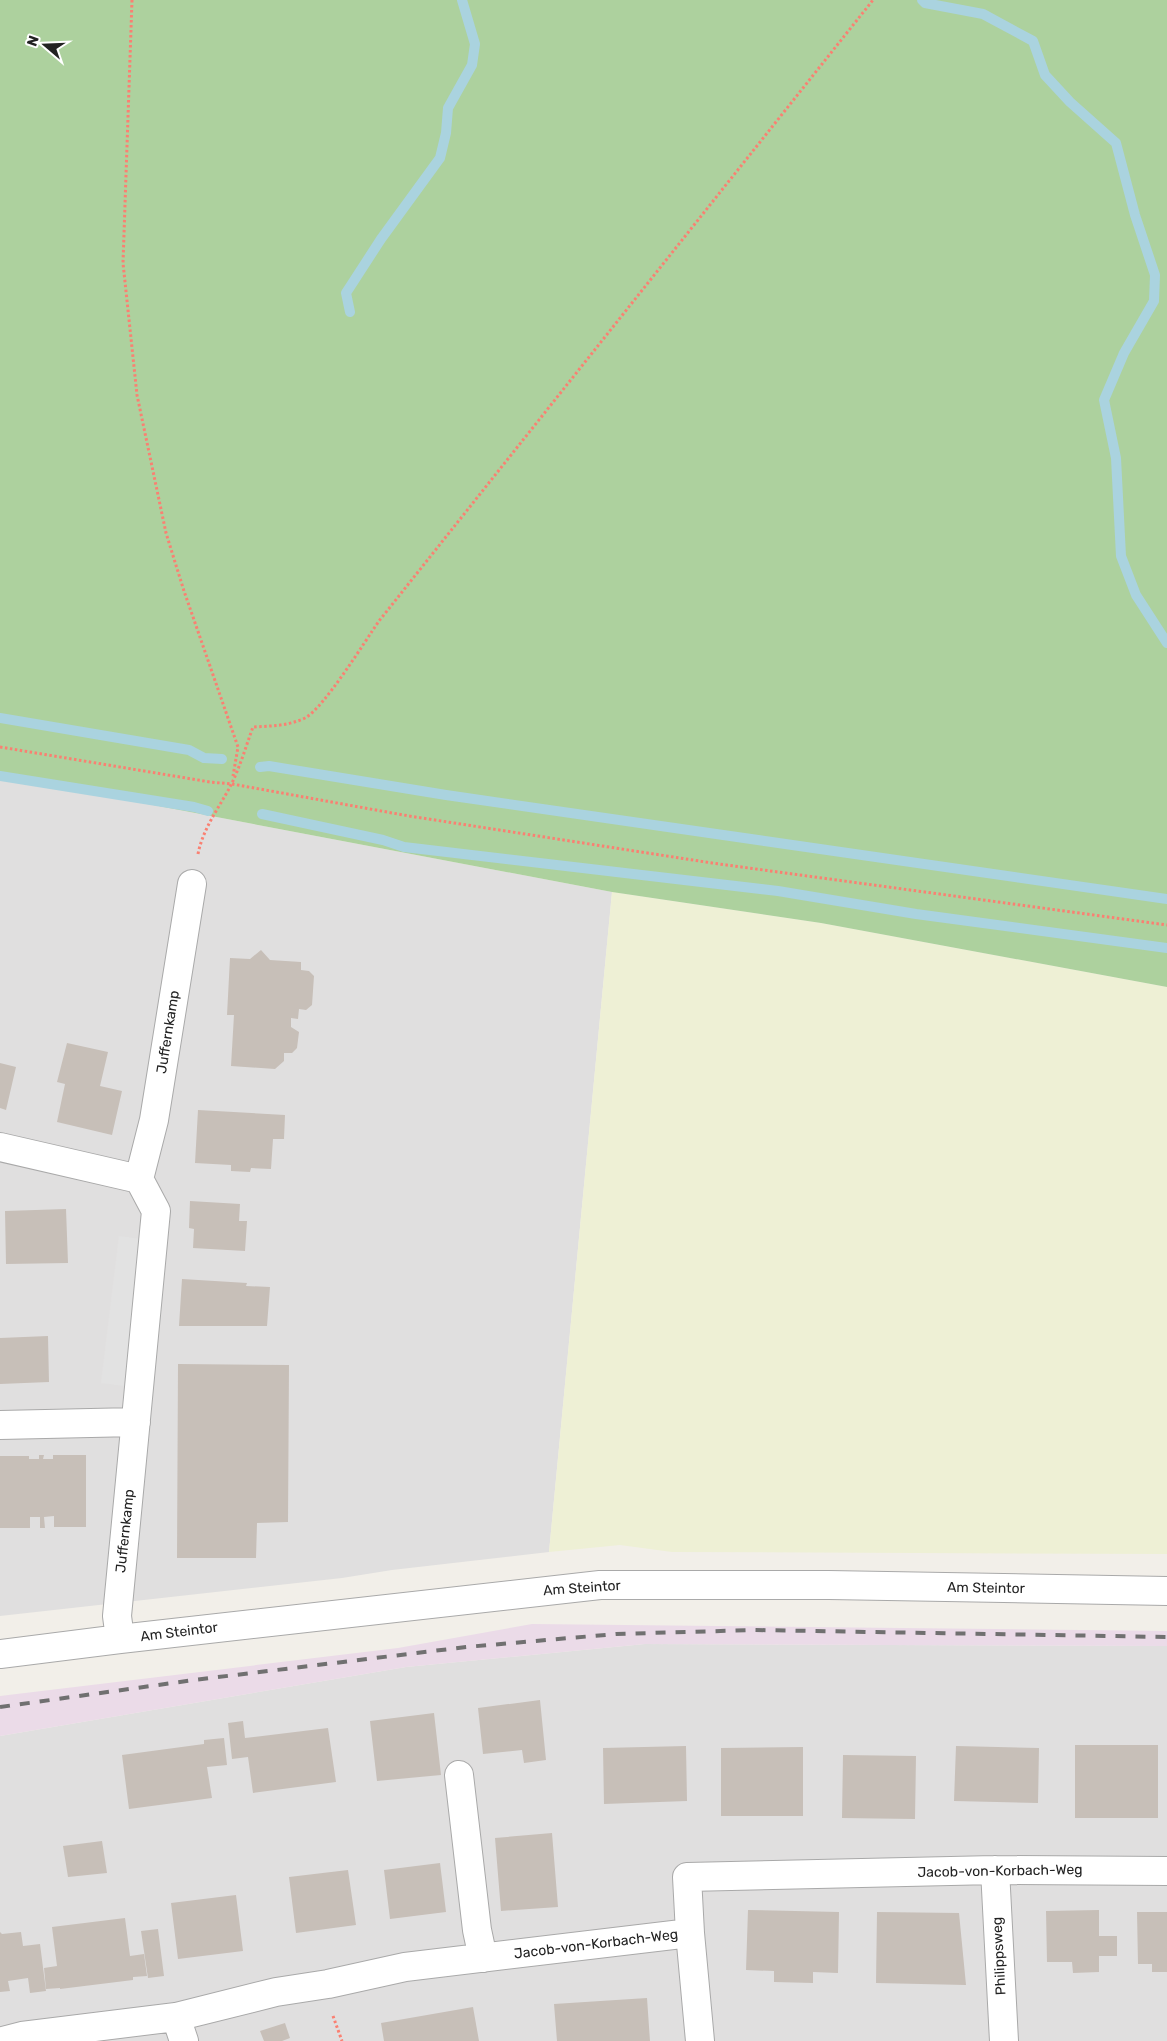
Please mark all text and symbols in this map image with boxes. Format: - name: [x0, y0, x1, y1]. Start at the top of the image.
- north arrow: [20, 20, 70, 70]
- text: N: [24, 33, 43, 48]
- street label: Juffernkamp: [153, 989, 183, 1075]
- street label: Juffernkamp: [112, 1488, 138, 1574]
- street label: Am Steintor: [543, 1577, 622, 1599]
- street label: Am Steintor: [947, 1579, 1026, 1597]
- street label: Am Steintor: [139, 1619, 219, 1645]
- street label: Jacob-von-Korbach-Weg: [917, 1861, 1083, 1881]
- street label: Philippsweg: [988, 1916, 1010, 1996]
- street label: Jacob-von-Korbach-Weg: [513, 1926, 679, 1962]

